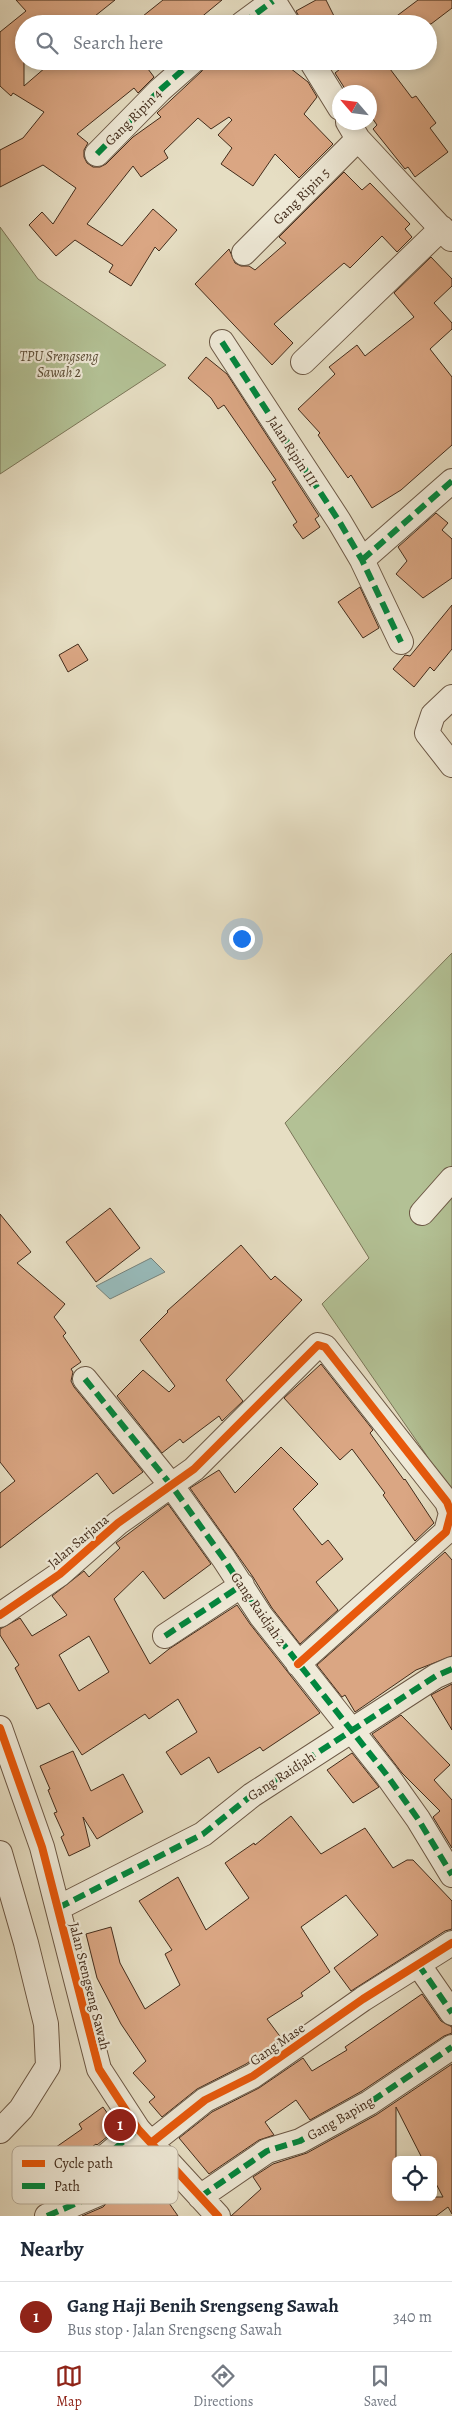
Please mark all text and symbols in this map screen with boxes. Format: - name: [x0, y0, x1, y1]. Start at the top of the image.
- search box: [15, 15, 437, 70]
- icon: search: [33, 29, 61, 57]
- text: Search here: [73, 30, 163, 56]
- street label: Gang Ripin 4: [101, 85, 166, 150]
- north arrow: [332, 85, 377, 130]
- street label: Gang Ripin 5: [269, 164, 334, 229]
- park label: TPU Srengseng Sawah 2: [19, 347, 99, 382]
- street label: Jalan Ripin III: [263, 412, 322, 490]
- your location: [229, 926, 255, 952]
- street label: Jalan Sarjana: [44, 1510, 113, 1573]
- street label: Gang Raidjah 2: [226, 1568, 291, 1650]
- street label: Gang Raidjah: [244, 1747, 319, 1805]
- street label: Jalan Srengseng Sawah: [64, 1920, 115, 2052]
- street label: Gang Mase: [246, 2018, 309, 2070]
- street label: Gang Baping: [303, 2092, 377, 2145]
- pin: 1: [104, 2106, 136, 2144]
- legend: [12, 2146, 178, 2204]
- text: Cycle path: [54, 2154, 114, 2173]
- map controls: [392, 2156, 437, 2201]
- button: locate: [392, 2156, 437, 2201]
- text: Path: [54, 2177, 81, 2196]
- text: Nearby: [20, 2235, 83, 2263]
- text: Gang Haji Benih Srengseng Sawah: [67, 2293, 339, 2319]
- text: 1: [33, 2306, 39, 2328]
- text: 340 m: [393, 2306, 432, 2328]
- text: Bus stop · Jalan Srengseng Sawah: [67, 2319, 282, 2341]
- tab: Map: [55, 2362, 83, 2411]
- tab: Directions: [193, 2362, 253, 2411]
- tab: Saved: [364, 2362, 397, 2411]

